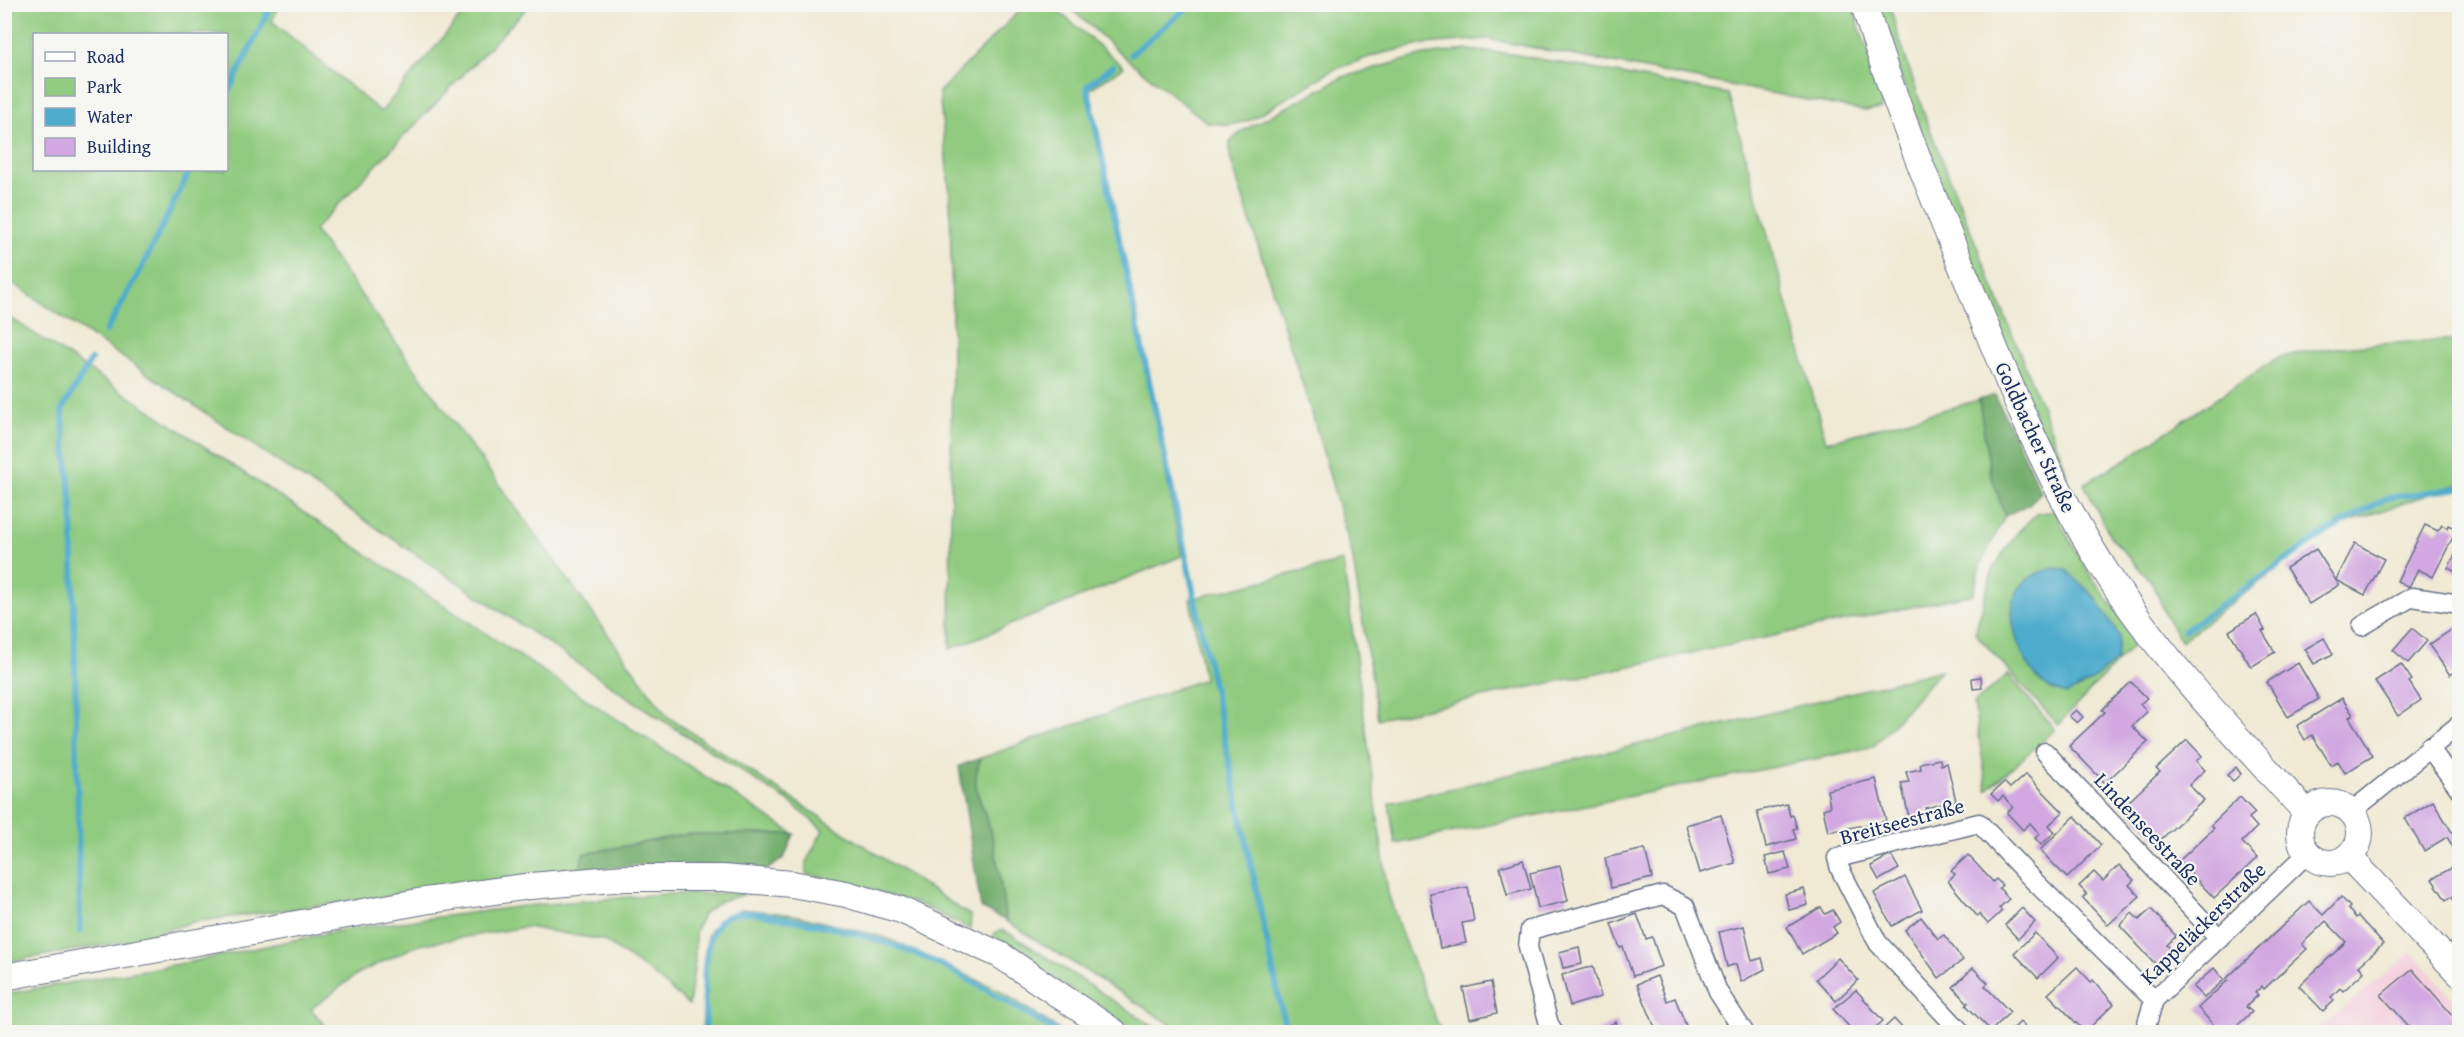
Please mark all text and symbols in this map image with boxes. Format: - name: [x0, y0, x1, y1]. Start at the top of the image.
- legend: [33, 33, 228, 171]
- text: Road: [87, 43, 125, 70]
- text: Park: [87, 73, 123, 100]
- text: Water: [87, 103, 133, 130]
- text: Building: [87, 133, 151, 160]
- street label: Goldbacher Straße: [1987, 357, 2085, 518]
- street label: Lindenseestraße: [2087, 765, 2209, 893]
- street label: Breitseestraße: [1836, 789, 1968, 853]
- street label: Kappeläckerstraße: [2133, 855, 2273, 991]

